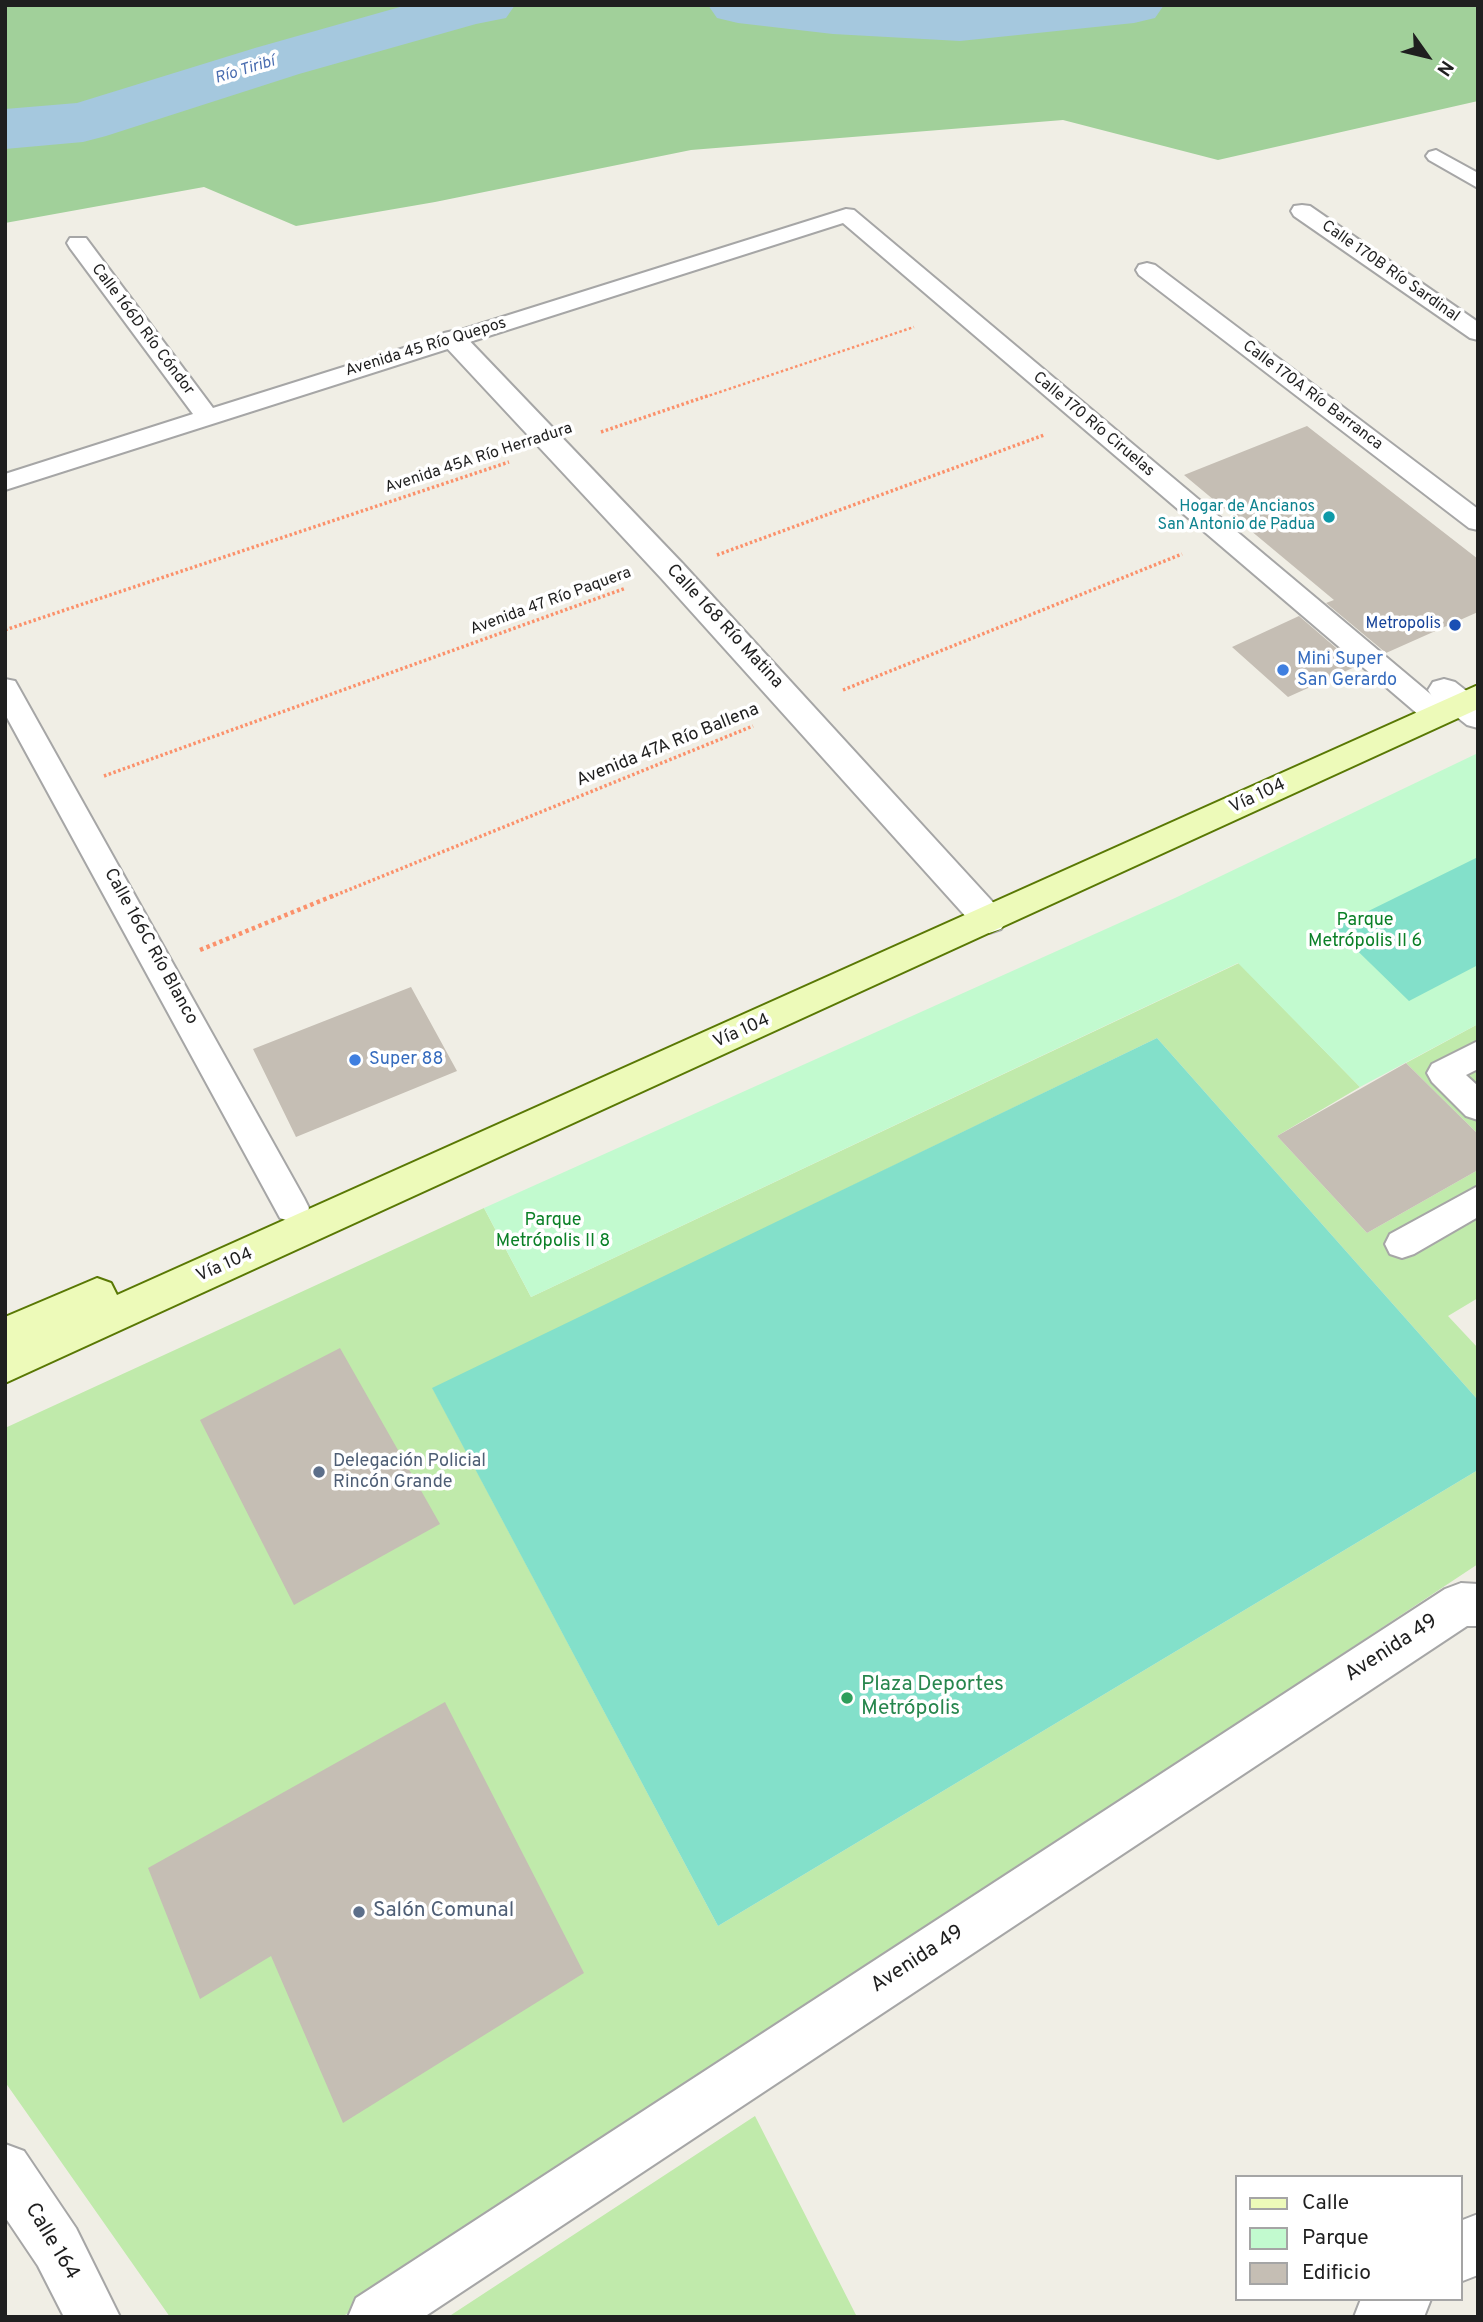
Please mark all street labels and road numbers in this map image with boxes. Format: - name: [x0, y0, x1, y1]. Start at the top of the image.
- street label: Calle 170B Río Sardinal: [1317, 217, 1463, 327]
- street label: Calle 166D Río Cóndor: [86, 261, 198, 399]
- street label: Avenida 45 Río Quepos: [343, 314, 509, 382]
- street label: Calle 170A Río Barranca: [1238, 337, 1386, 455]
- street label: Calle 170 Río Ciruelas: [1028, 369, 1158, 481]
- street label: Avenida 45A Río Herradura: [383, 420, 575, 498]
- street label: Calle 168 Río Matina: [661, 560, 787, 694]
- street label: Avenida 47 Río Paquera: [468, 564, 634, 640]
- street label: Avenida 47A Río Ballena: [574, 699, 762, 793]
- street label: Vía 104: [1226, 775, 1290, 819]
- street label: Calle 166C Río Blanco: [98, 865, 202, 1029]
- street label: Vía 104: [710, 1010, 774, 1054]
- street label: Vía 104: [193, 1244, 257, 1288]
- street label: Avenida 49: [1341, 1610, 1443, 1688]
- street label: Avenida 49: [867, 1921, 969, 1999]
- street label: Calle 164: [18, 2199, 84, 2285]

